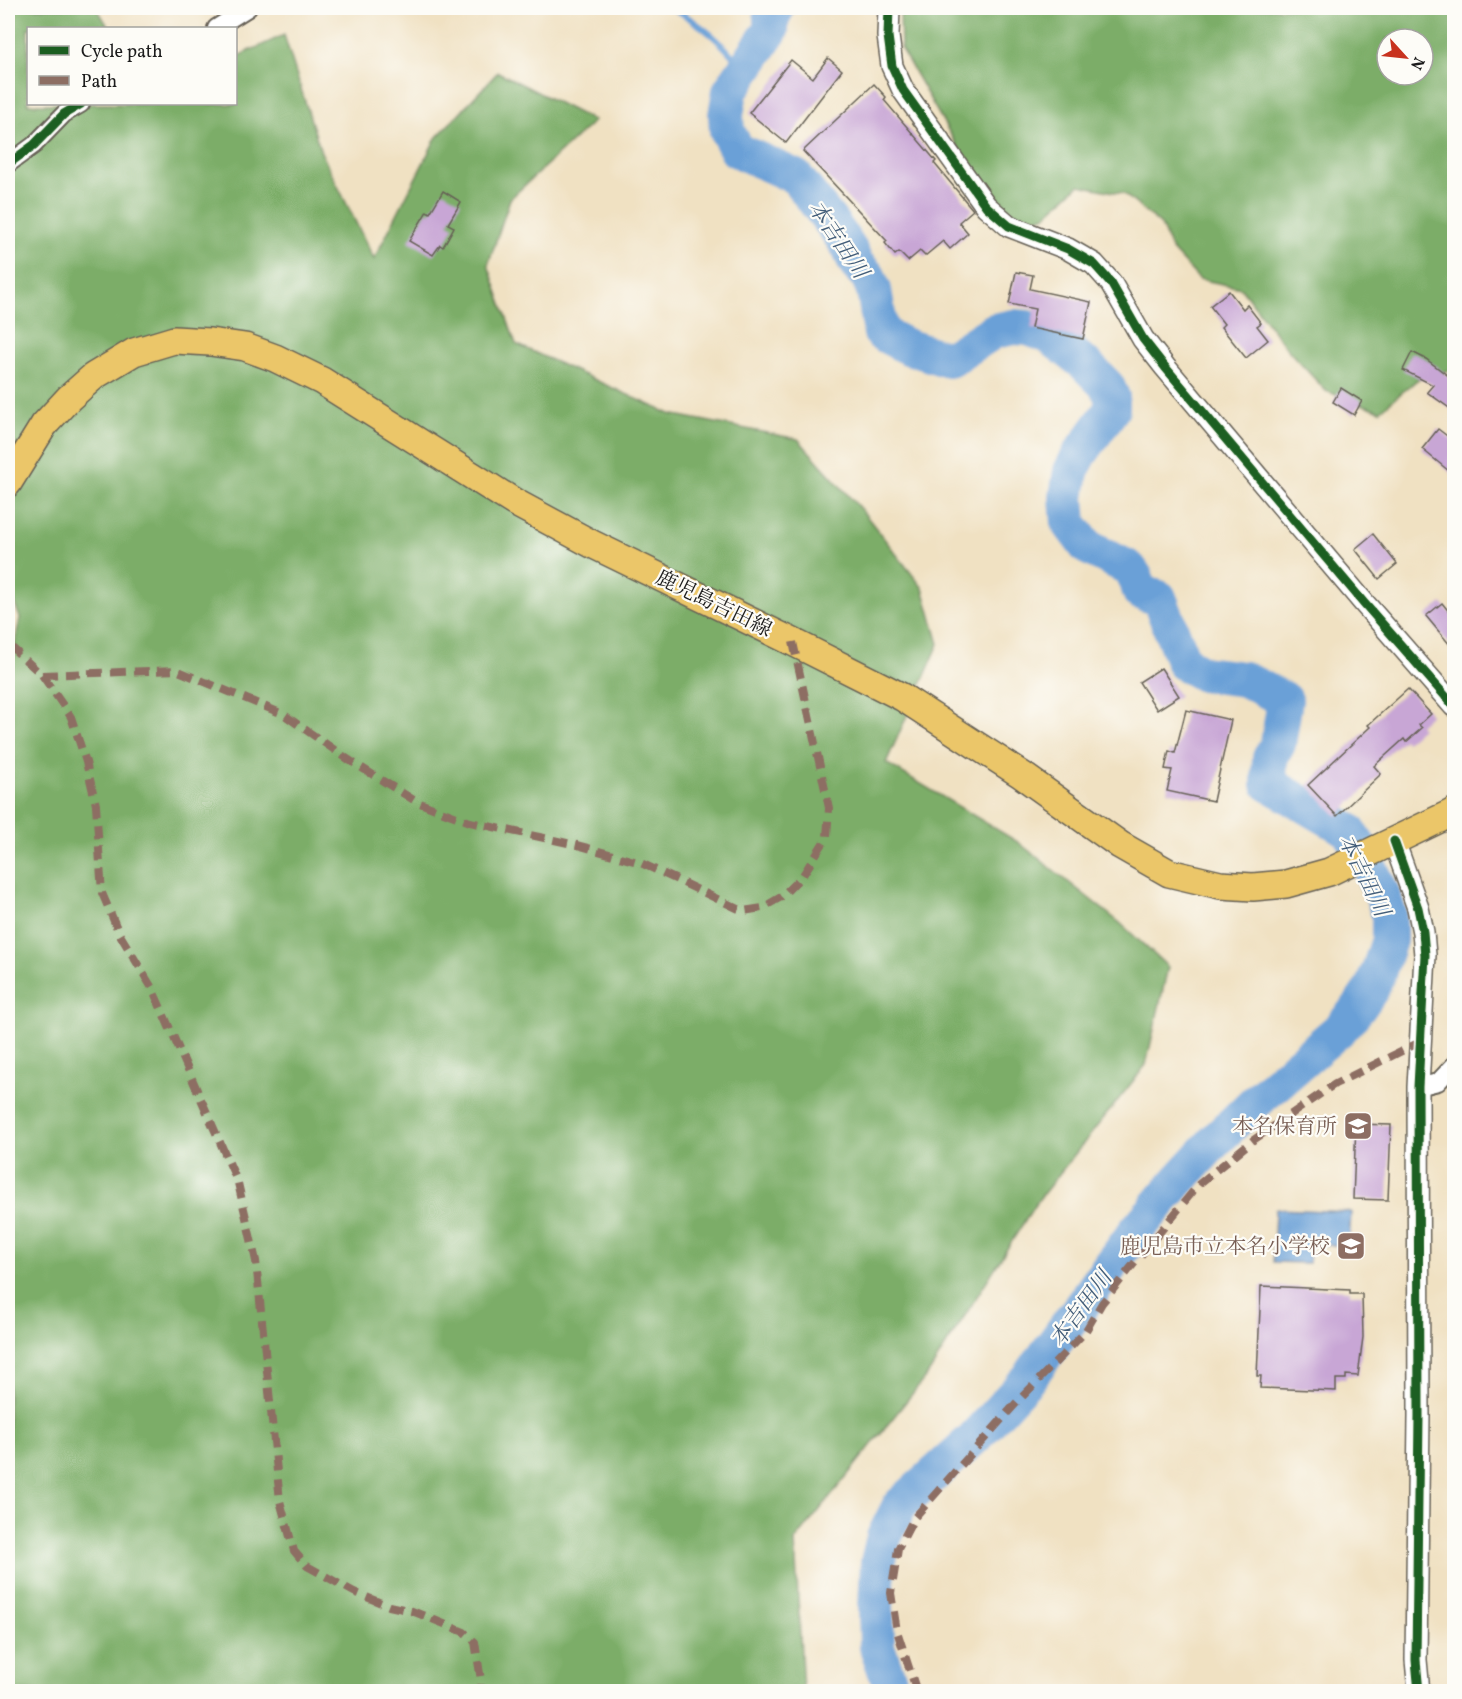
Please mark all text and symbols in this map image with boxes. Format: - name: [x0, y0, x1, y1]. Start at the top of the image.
- legend: [27, 27, 237, 105]
- north arrow: [1375, 27, 1435, 87]
- text: Cycle path: [81, 40, 163, 65]
- text: N: [1404, 53, 1429, 73]
- text: Path: [81, 70, 117, 95]
- water label: 本吉田川: [799, 195, 875, 287]
- street label: 鹿児島吉田線: [650, 564, 776, 645]
- water label: 本吉田川: [1330, 830, 1397, 924]
- school or university icon: 本名保育所: [1342, 1110, 1374, 1142]
- place label: 本名保育所: [1232, 1113, 1337, 1142]
- school or university icon: 鹿児島市立本名小学校: [1335, 1230, 1367, 1262]
- place label: 鹿児島市立本名小学校: [1120, 1233, 1330, 1262]
- water label: 本吉田川: [1044, 1263, 1122, 1354]

